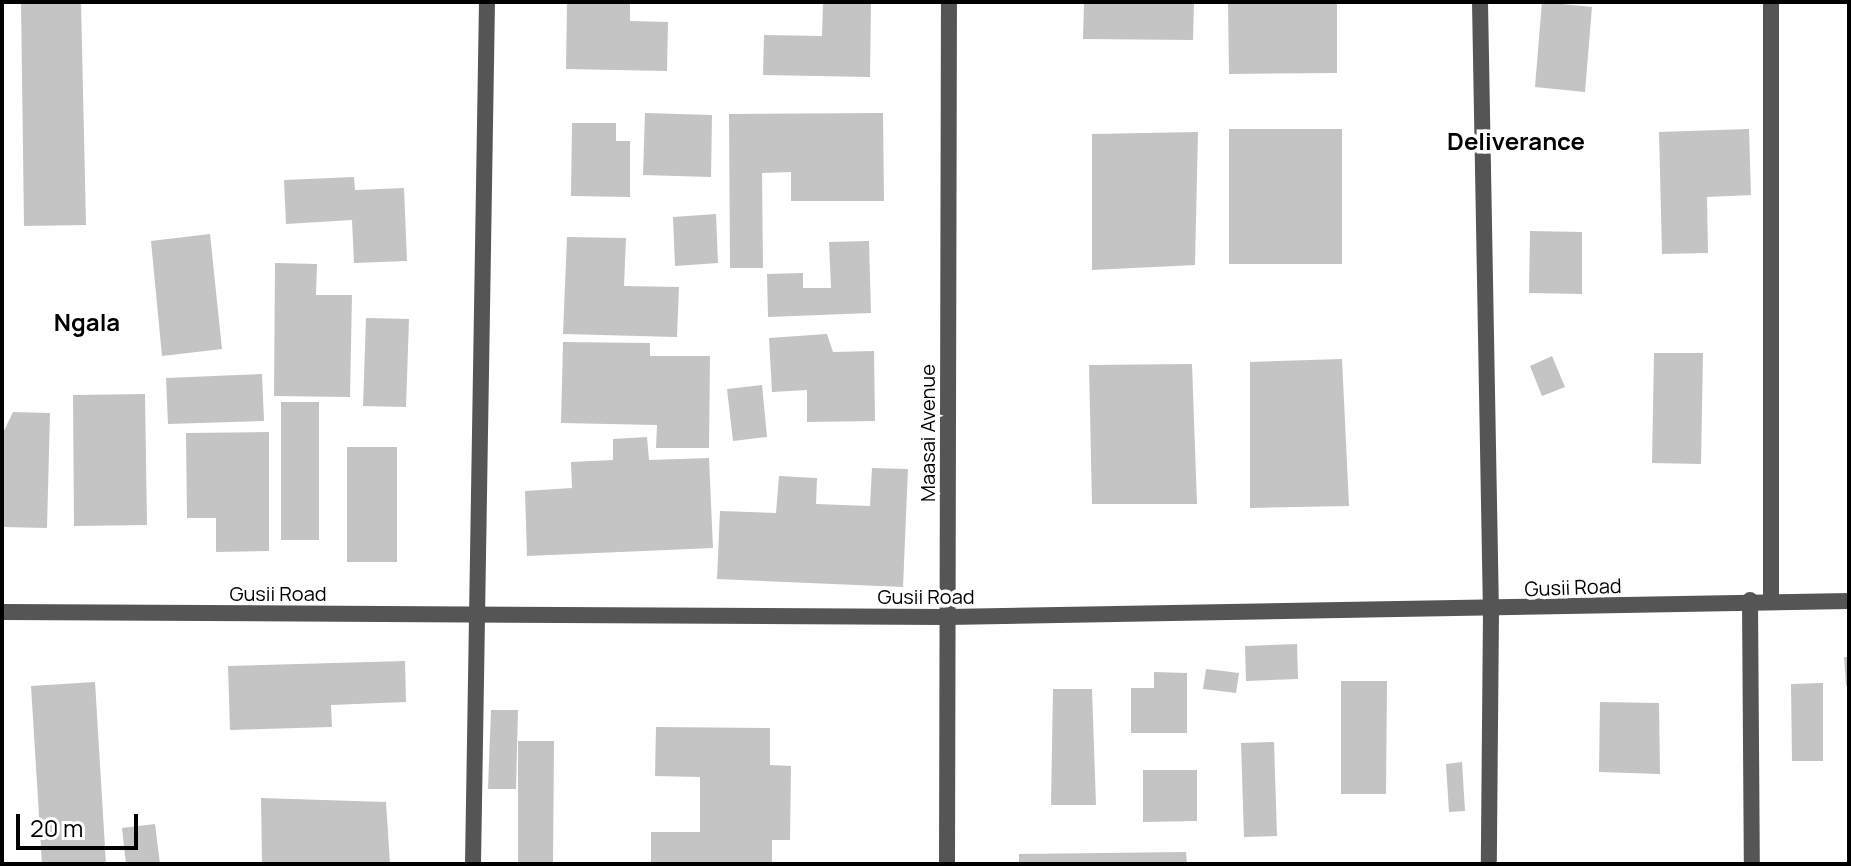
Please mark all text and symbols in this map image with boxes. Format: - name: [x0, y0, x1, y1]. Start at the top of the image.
- district label: Deliverance: [1447, 127, 1585, 155]
- district label: Ngala: [54, 308, 120, 336]
- street label: Maasai Avenue: [915, 364, 939, 502]
- street label: Gusii Road: [1524, 573, 1622, 601]
- street label: Gusii Road: [229, 581, 327, 605]
- street label: Gusii Road: [877, 584, 975, 608]
- scale bar: [20, 798, 142, 848]
- text: 20 m: [30, 811, 83, 844]

